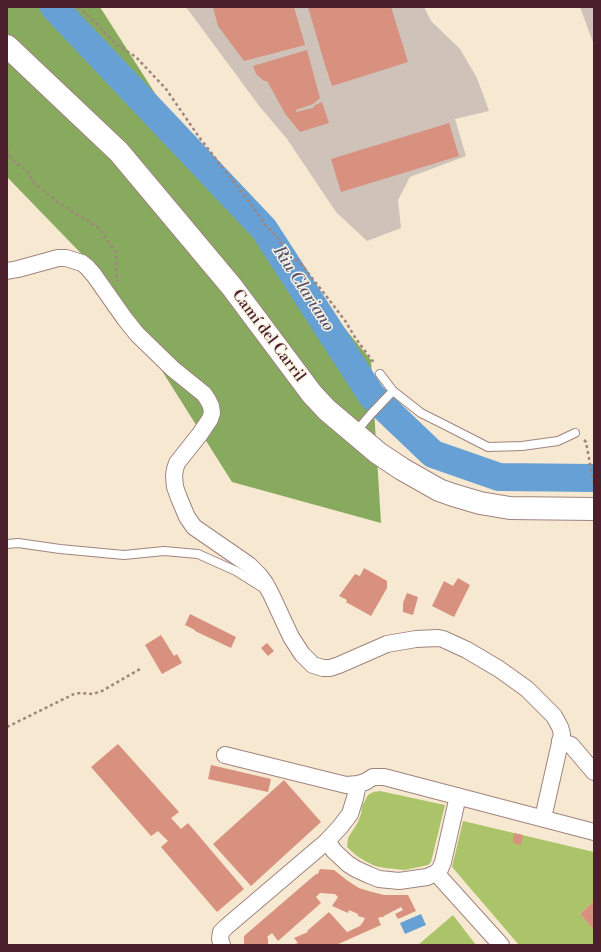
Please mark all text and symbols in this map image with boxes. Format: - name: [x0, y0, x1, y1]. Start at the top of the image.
- water label: Riu Clariano: [268, 242, 338, 336]
- street label: Camí del Carril: [227, 286, 309, 386]

